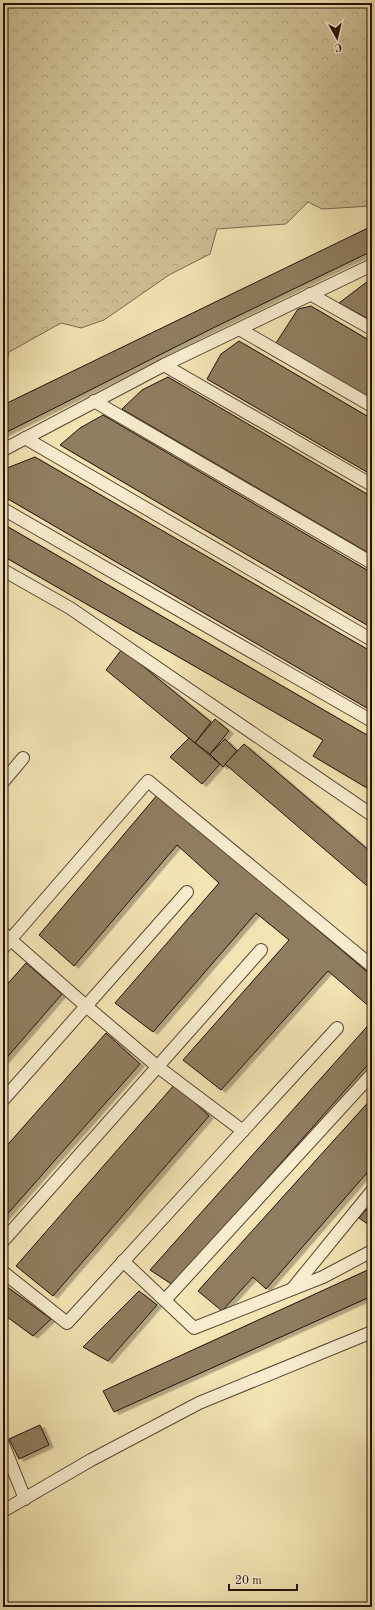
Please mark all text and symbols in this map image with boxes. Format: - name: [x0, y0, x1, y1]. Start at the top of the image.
- north arrow: [317, 18, 357, 58]
- text: С: [334, 40, 343, 52]
- scale bar: [229, 1566, 297, 1592]
- text: 20 m: [235, 1575, 262, 1587]

